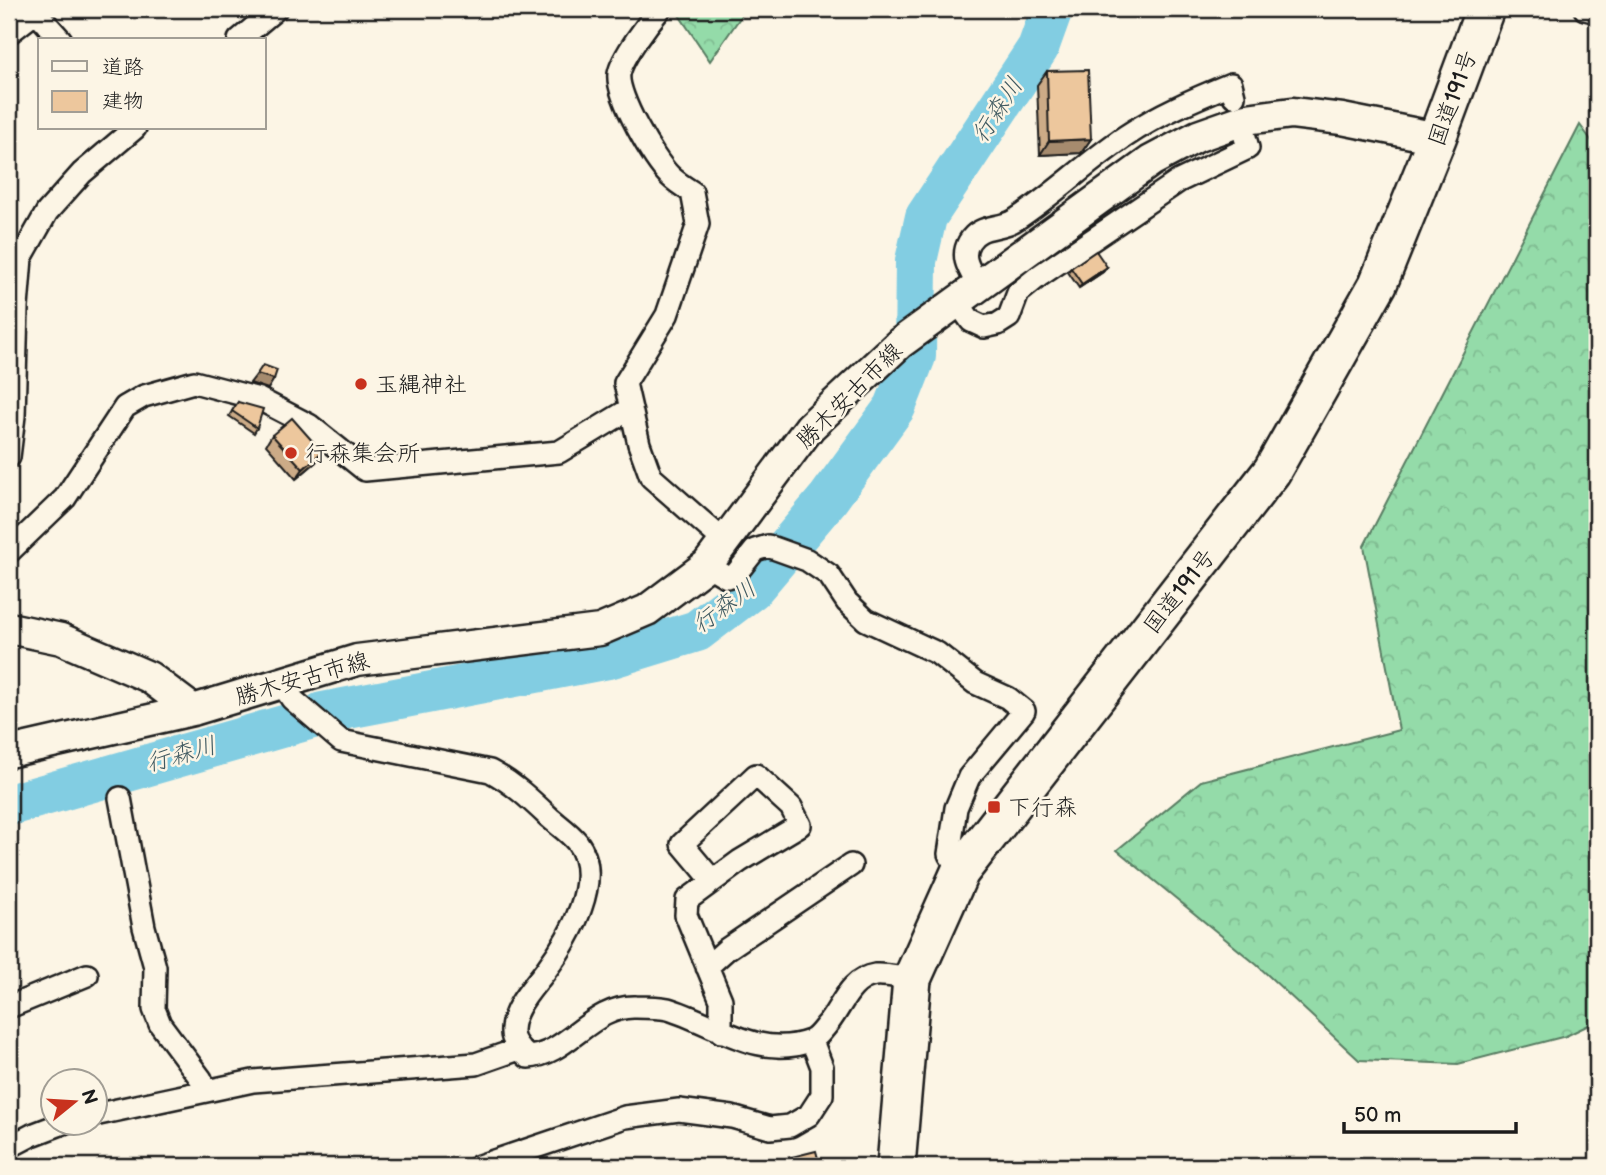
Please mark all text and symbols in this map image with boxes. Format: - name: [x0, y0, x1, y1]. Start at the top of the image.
- legend: [38, 38, 266, 130]
- street label: 国道191号: [1423, 47, 1483, 150]
- text: 道路: [102, 55, 144, 80]
- water label: 行森川: [966, 72, 1029, 148]
- text: 建物: [102, 89, 144, 114]
- street label: 勝木安古市線: [791, 337, 908, 454]
- place label: 玉縄神社: [375, 371, 467, 399]
- marker: 玉縄神社: [353, 376, 369, 392]
- place label: 行森集会所: [305, 440, 420, 468]
- marker: 行森集会所: [283, 445, 299, 461]
- street label: 国道191号: [1138, 544, 1222, 640]
- water label: 行森川: [687, 574, 762, 639]
- street label: 勝木安古市線: [232, 646, 372, 711]
- water label: 行森川: [143, 731, 220, 778]
- place label: 下行森: [1008, 794, 1077, 822]
- marker: 下行森: [986, 799, 1002, 815]
- north arrow: [38, 1066, 108, 1136]
- text: N: [76, 1087, 102, 1108]
- scale bar: [1344, 1091, 1515, 1135]
- text: 50 m: [1354, 1103, 1401, 1128]

